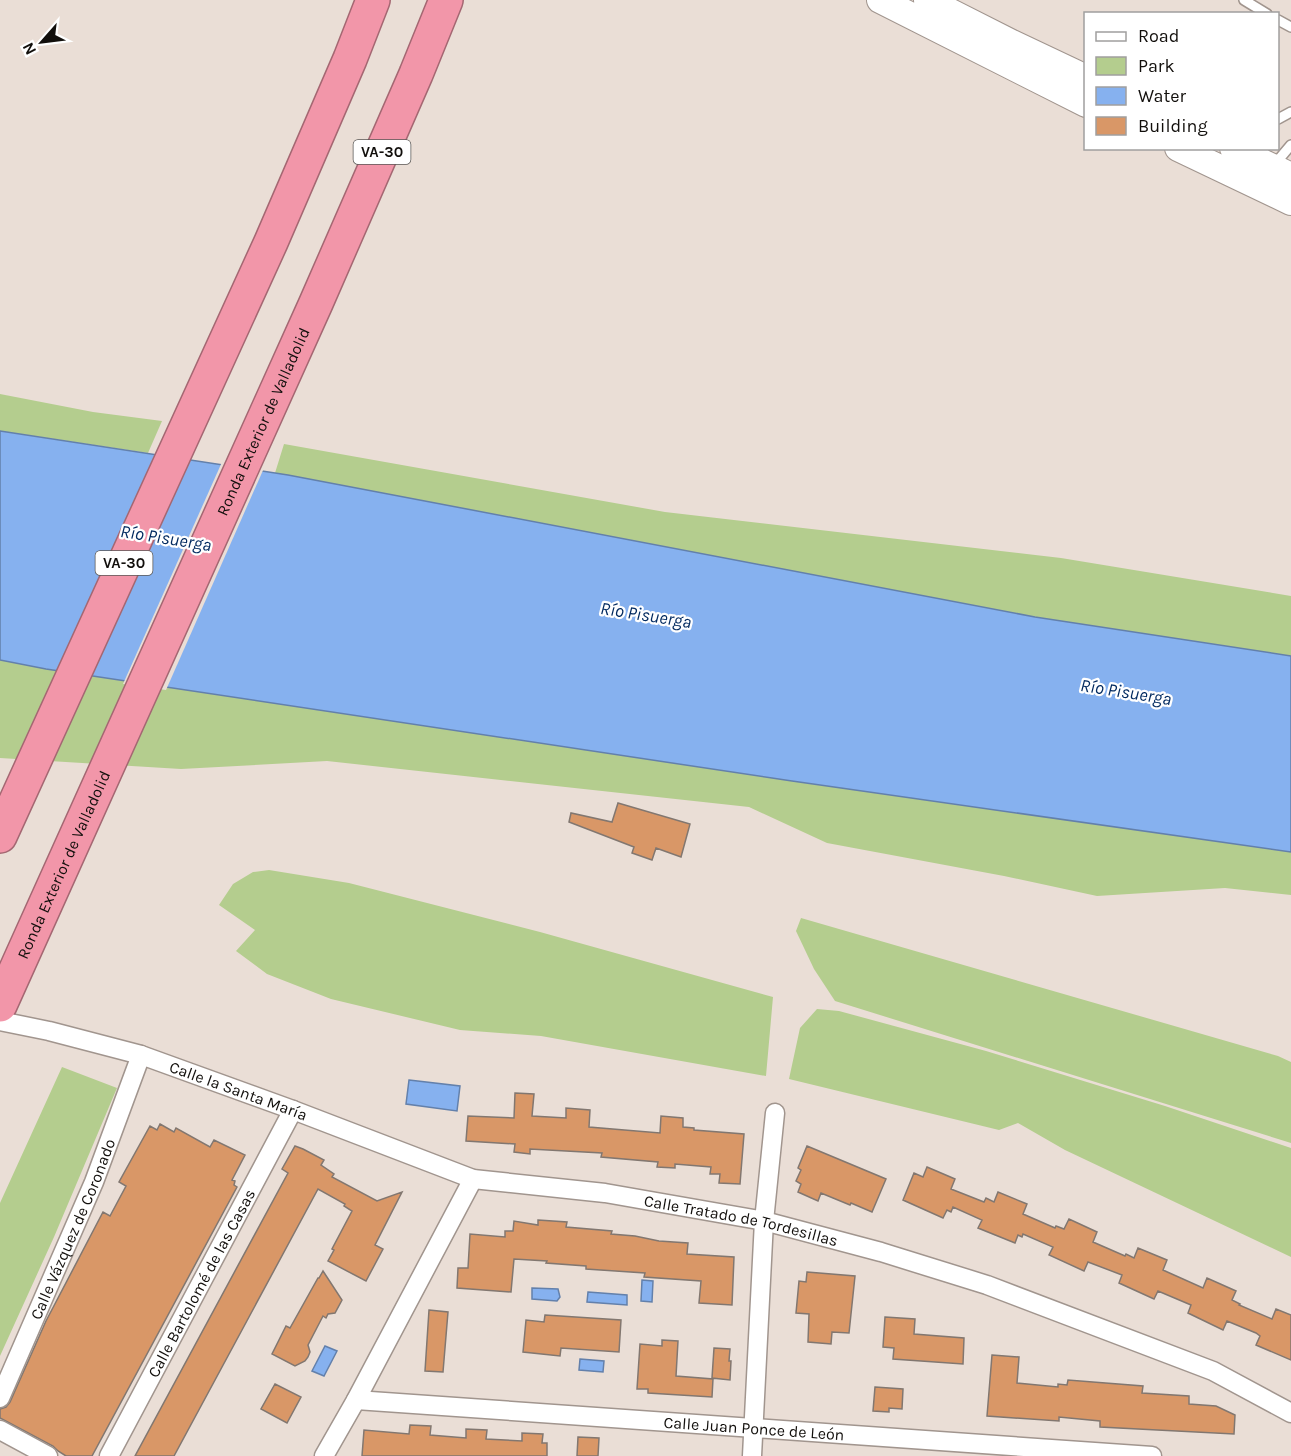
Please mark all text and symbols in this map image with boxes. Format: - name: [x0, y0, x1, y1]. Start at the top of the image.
- north arrow: [12, 12, 72, 72]
- legend: [1084, 12, 1279, 150]
- text: Road: [1138, 25, 1179, 47]
- text: N: [18, 39, 40, 58]
- text: Park: [1138, 55, 1175, 77]
- text: Water: [1138, 85, 1186, 107]
- text: Building: [1138, 115, 1208, 137]
- road number: VA-30: [354, 140, 410, 164]
- street label: Ronda Exterior de Valladolid: [212, 324, 313, 518]
- water label: Río Pisuerga: [119, 520, 213, 556]
- road number: VA-30: [96, 551, 152, 575]
- water label: Río Pisuerga: [599, 597, 693, 633]
- water label: Río Pisuerga: [1079, 674, 1173, 710]
- street label: Ronda Exterior de Valladolid: [13, 768, 114, 962]
- street label: Calle la Santa María: [167, 1057, 310, 1124]
- street label: Calle Vázquez de Coronado: [26, 1136, 119, 1322]
- street label: Calle Bartolomé de las Casas: [143, 1186, 259, 1380]
- street label: Calle Tratado de Tordesillas: [643, 1191, 840, 1250]
- street label: Calle Juan Ponce de León: [663, 1412, 845, 1444]

